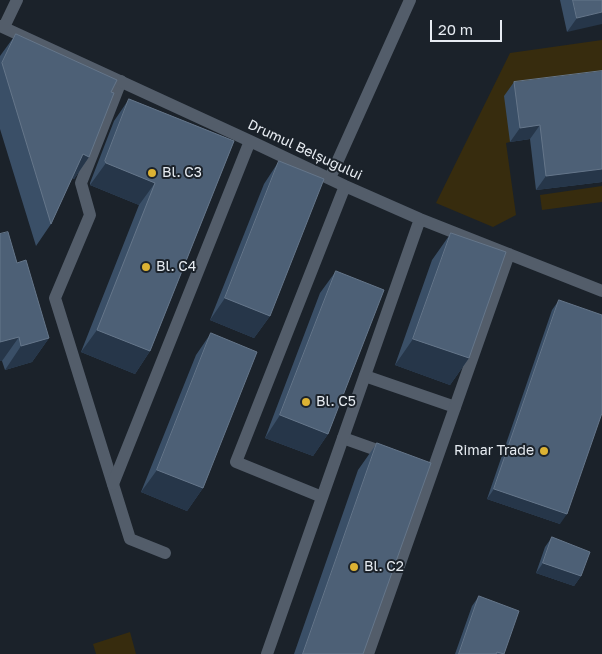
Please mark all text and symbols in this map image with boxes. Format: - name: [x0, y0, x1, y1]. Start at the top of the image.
- scale bar: [432, 10, 504, 42]
- text: 20 m: [438, 20, 473, 38]
- street label: Drumul Belșugului: [245, 116, 365, 184]
- place label: Bl. C3: [162, 165, 202, 181]
- marker: Bl. C3: [146, 167, 158, 179]
- place label: Bl. C4: [156, 259, 196, 275]
- marker: Bl. C4: [140, 261, 152, 273]
- place label: Bl. C5: [316, 394, 356, 410]
- marker: Bl. C5: [300, 396, 312, 408]
- place label: Rimar Trade: [454, 443, 534, 459]
- marker: Rimar Trade: [538, 445, 550, 457]
- place label: Bl. C2: [364, 559, 404, 575]
- marker: Bl. C2: [348, 561, 360, 573]

